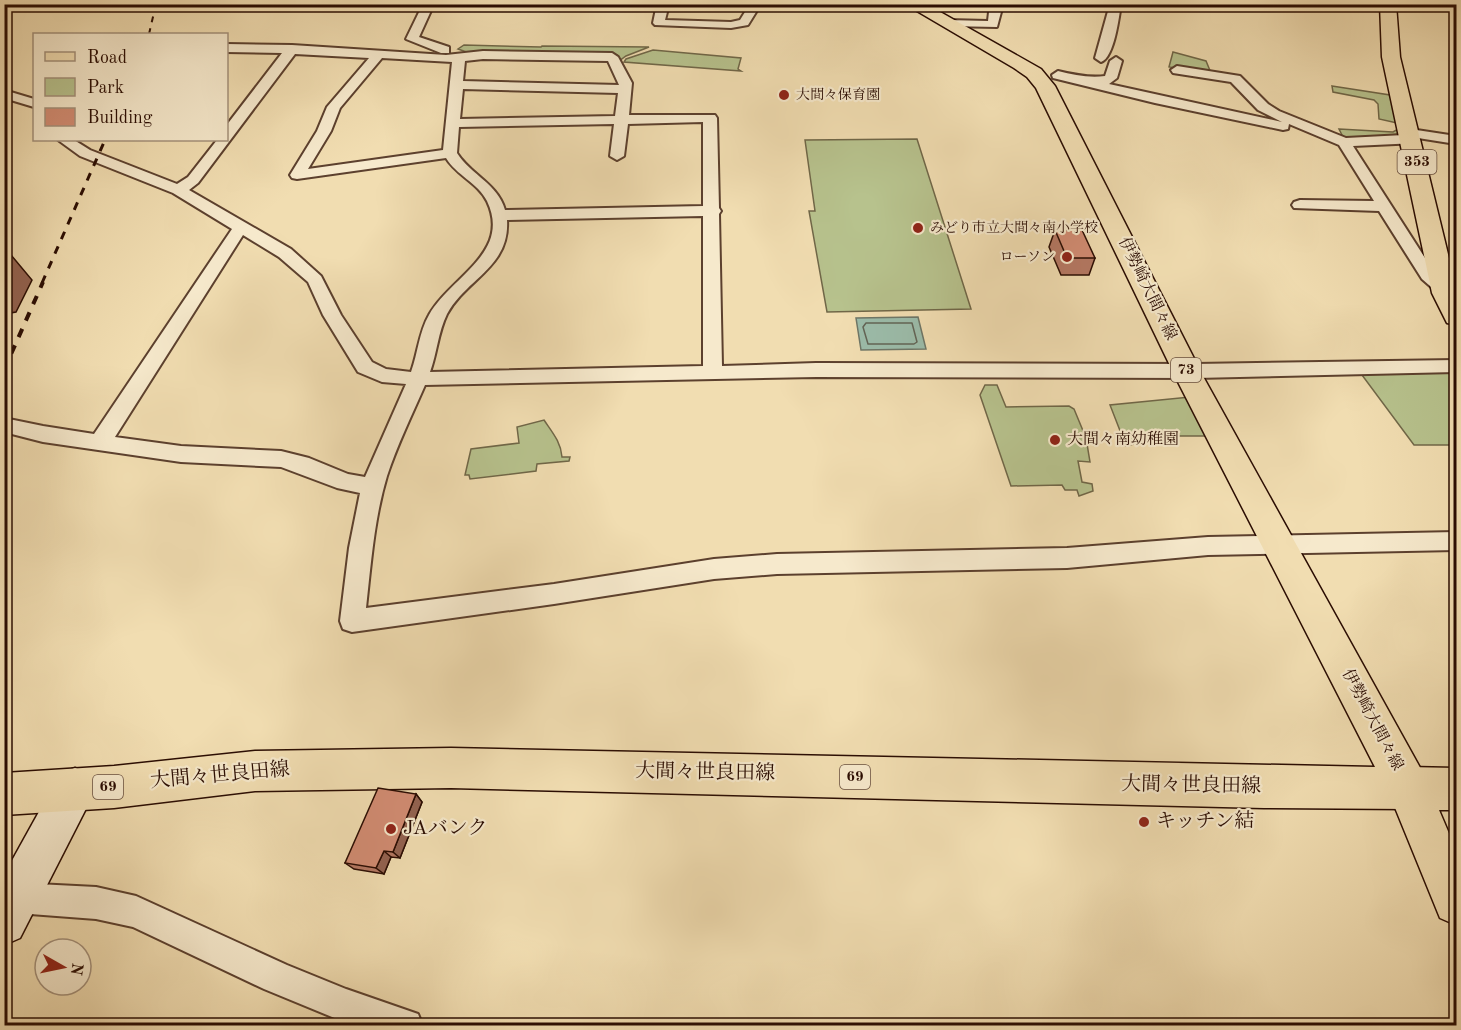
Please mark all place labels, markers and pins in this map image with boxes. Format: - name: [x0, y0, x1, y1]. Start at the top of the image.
- place label: 大間々保育園: [796, 87, 880, 102]
- marker: 大間々保育園: [777, 88, 791, 102]
- place label: みどり市立大間々南小学校: [930, 220, 1098, 235]
- marker: みどり市立大間々南小学校: [911, 221, 925, 235]
- place label: ローソン: [1000, 250, 1055, 264]
- marker: ローソン: [1060, 250, 1074, 264]
- place label: 大間々南幼稚園: [1067, 430, 1179, 448]
- marker: 大間々南幼稚園: [1048, 433, 1062, 447]
- place label: キッチン結: [1156, 810, 1255, 832]
- marker: キッチン結: [1137, 815, 1151, 829]
- place label: JAバンク: [403, 818, 487, 839]
- marker: JAバンク: [384, 822, 398, 836]

